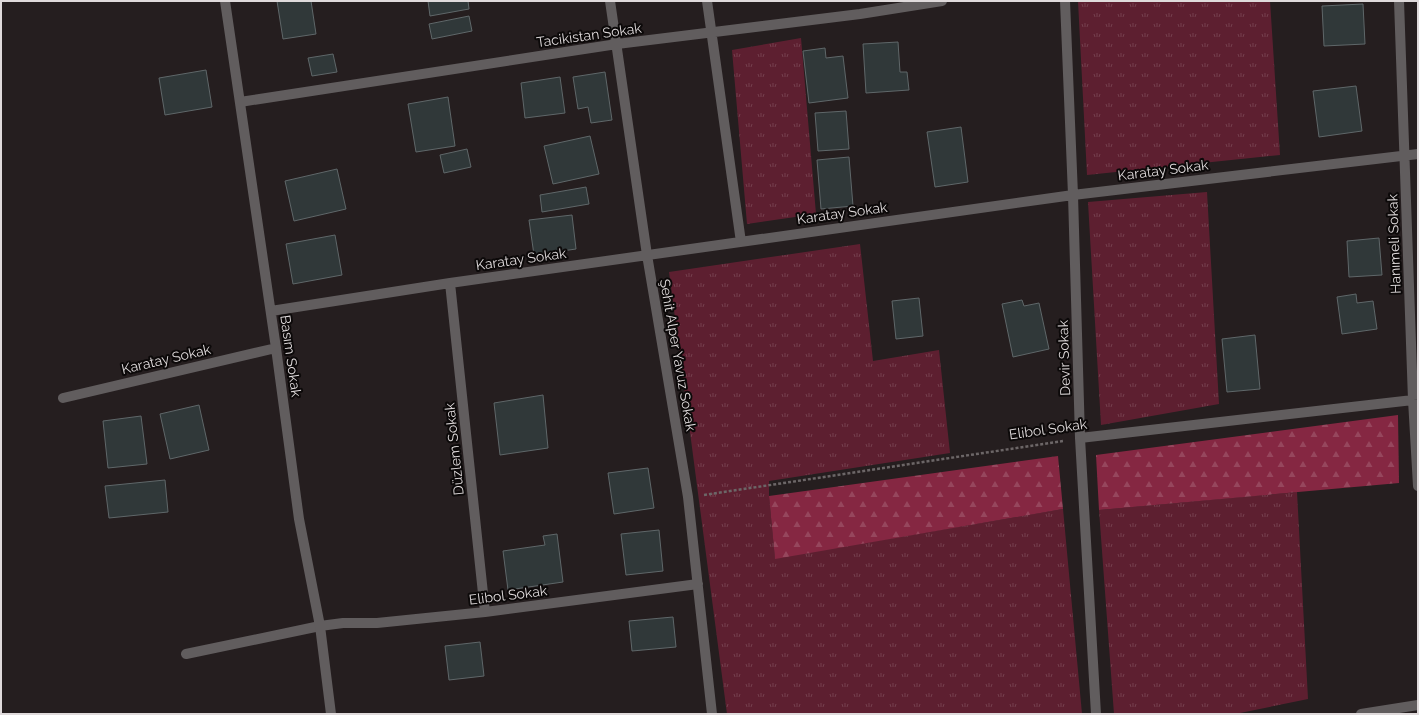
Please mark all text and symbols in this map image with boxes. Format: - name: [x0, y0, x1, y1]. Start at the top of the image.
- street label: Tacikistan Sokak: [535, 20, 643, 50]
- street label: Karatay Sokak: [1117, 156, 1210, 184]
- street label: Hanımeli Sokak: [1384, 193, 1404, 294]
- street label: Karatay Sokak: [796, 199, 889, 227]
- street label: Karatay Sokak: [475, 245, 568, 273]
- street label: Şehit Alper Yavuz Sokak: [657, 278, 699, 433]
- street label: Basım Sokak: [277, 314, 305, 399]
- street label: Devir Sokak: [1055, 319, 1073, 396]
- street label: Karatay Sokak: [120, 341, 213, 377]
- street label: Düzlem Sokak: [441, 401, 467, 496]
- street label: Elibol Sokak: [1008, 416, 1089, 442]
- street label: Elibol Sokak: [468, 582, 549, 608]

